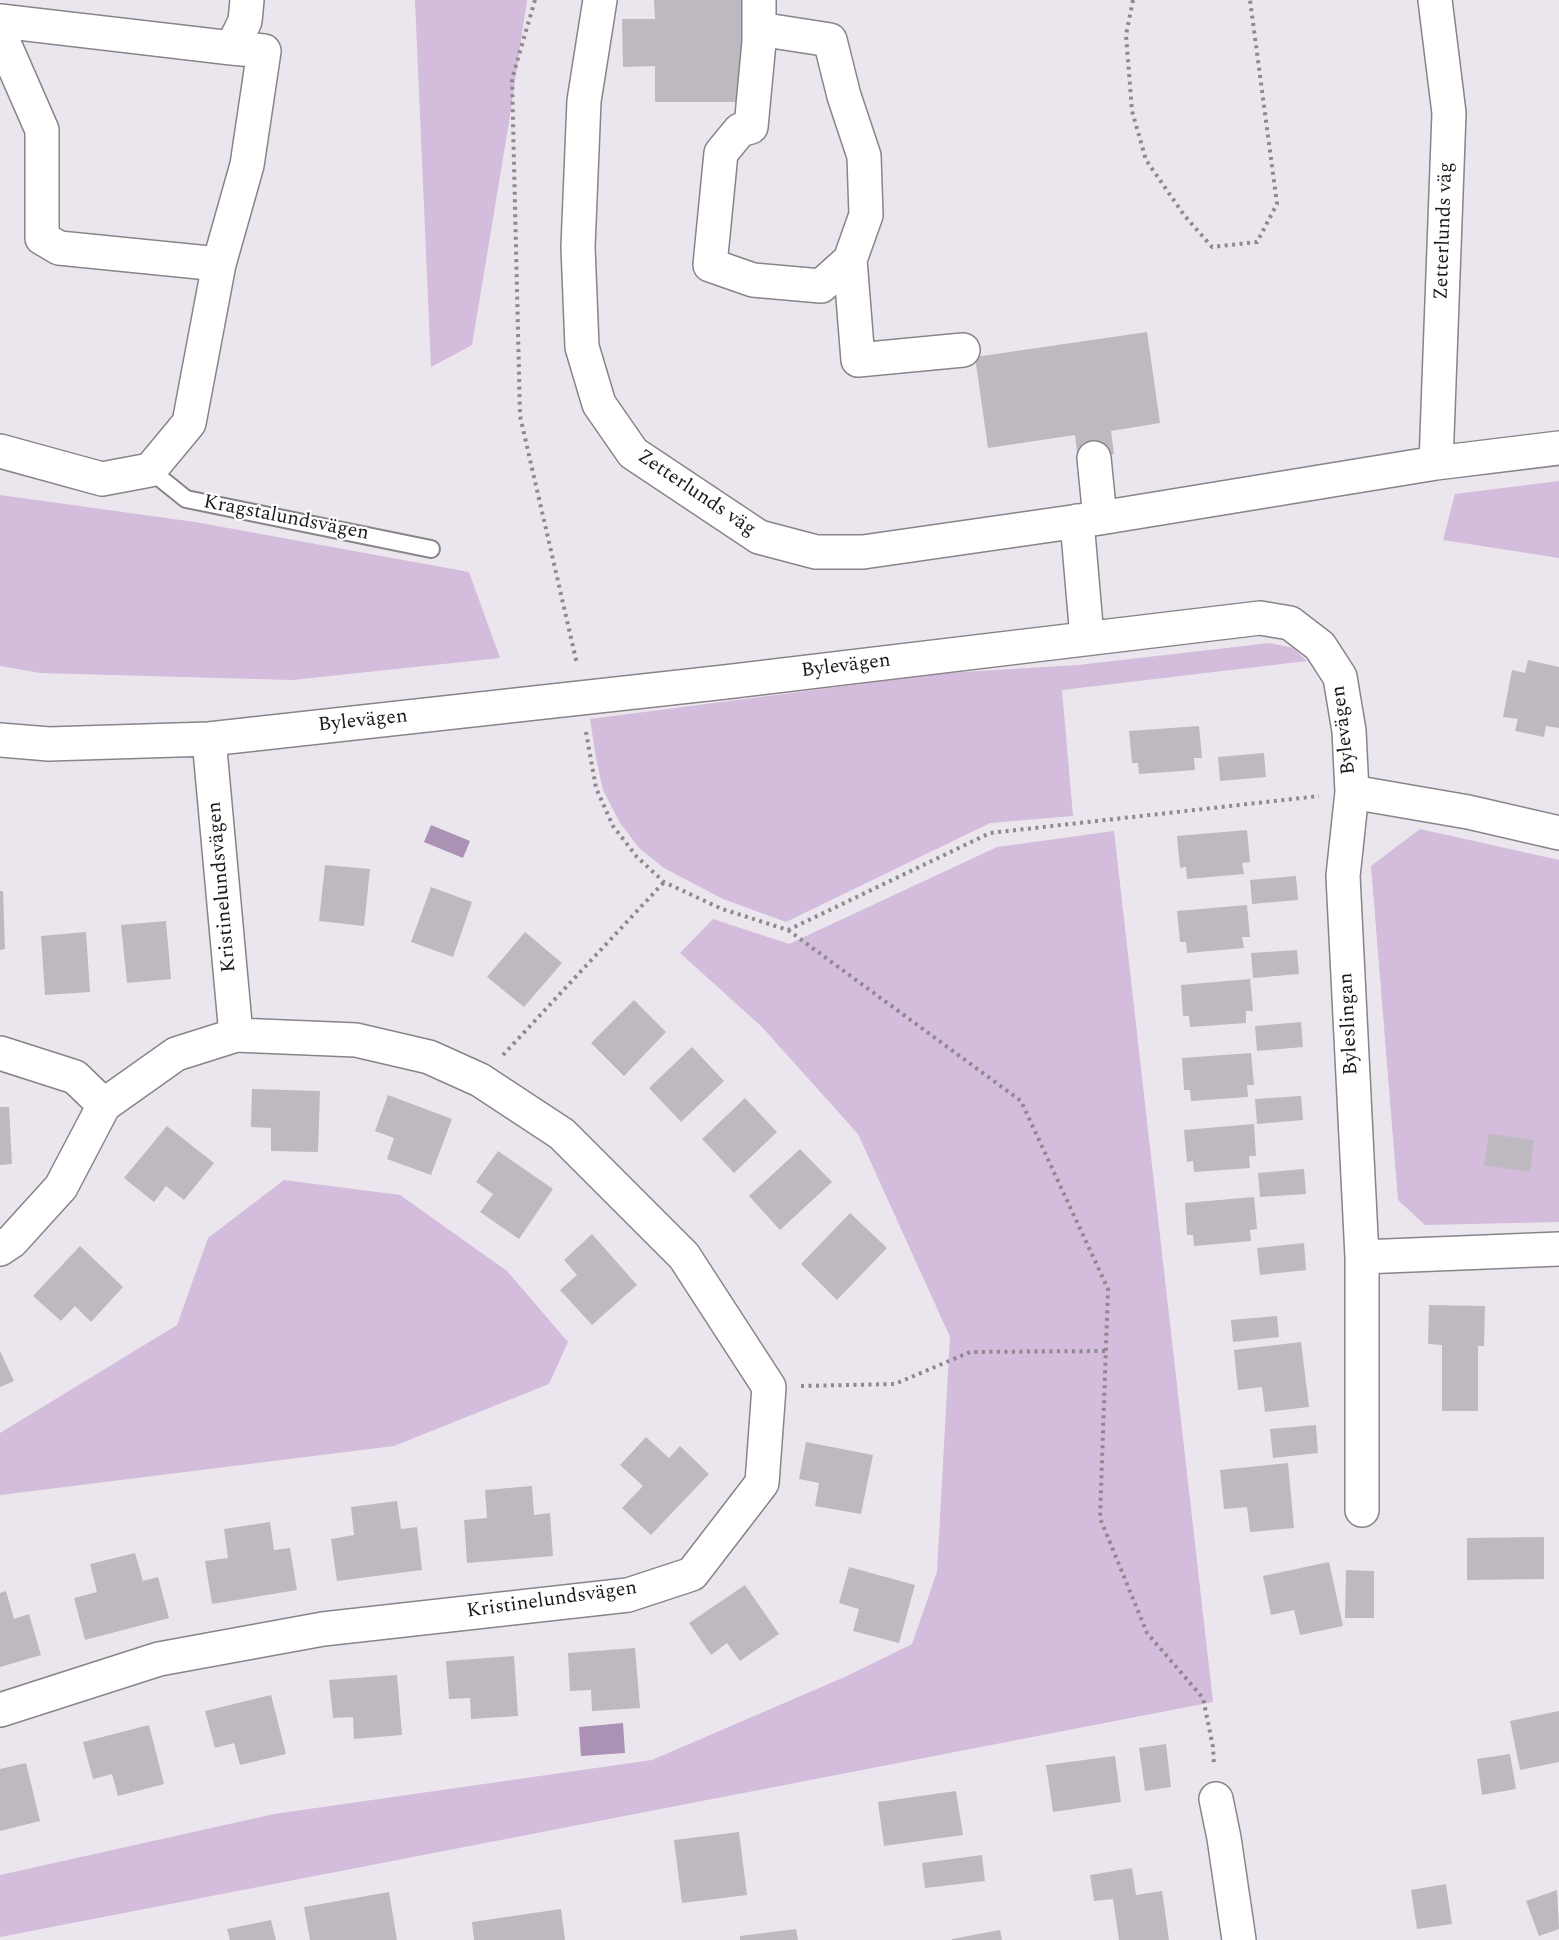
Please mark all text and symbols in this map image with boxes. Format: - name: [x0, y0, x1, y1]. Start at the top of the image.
- street label: Zetterlunds väg: [1431, 162, 1459, 300]
- street label: Zetterlunds väg: [632, 446, 760, 542]
- street label: Kragstalundsvägen: [201, 491, 371, 547]
- street label: Bylevägen: [800, 650, 892, 684]
- street label: Bylevägen: [1328, 684, 1362, 776]
- street label: Bylevägen: [317, 705, 409, 739]
- street label: Kristinelundsvägen: [204, 801, 242, 973]
- street label: Byleslingan: [1335, 972, 1365, 1076]
- street label: Kristinelundsvägen: [465, 1577, 639, 1625]

